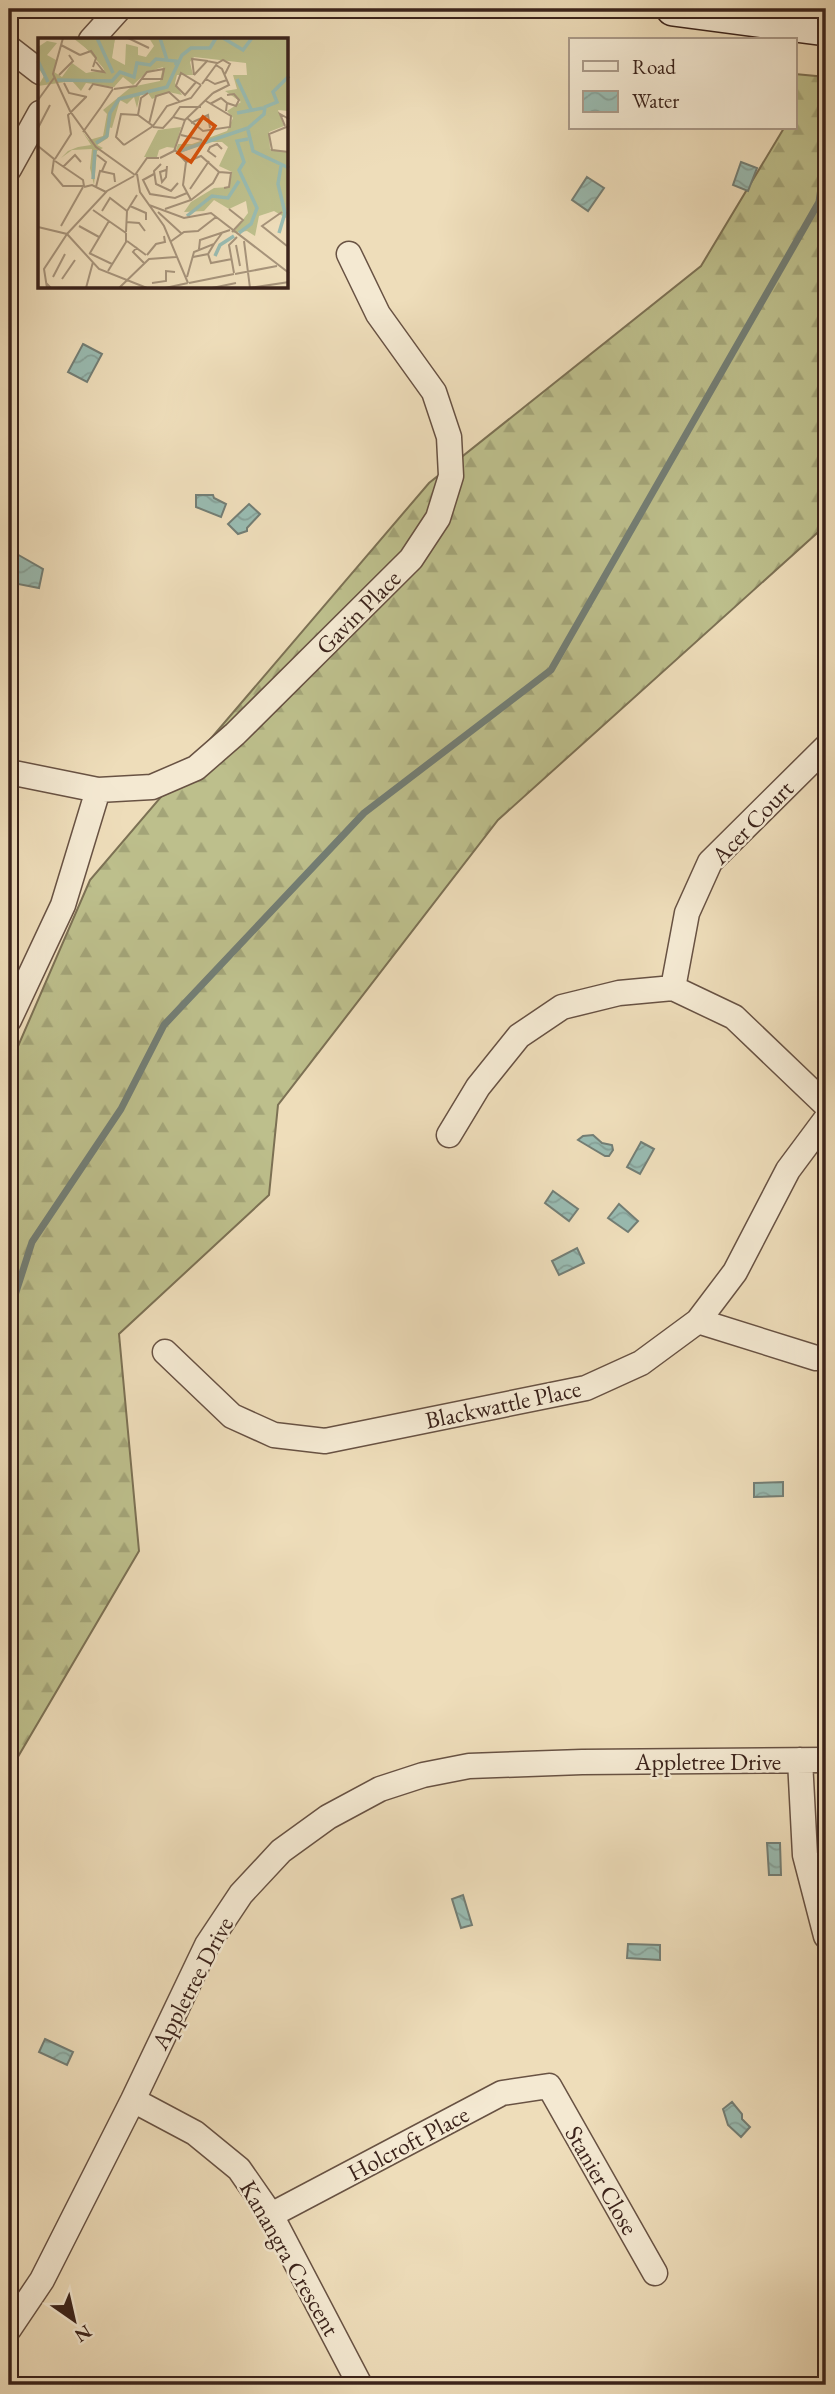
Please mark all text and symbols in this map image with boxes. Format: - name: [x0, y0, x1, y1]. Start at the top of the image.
- inset map: [38, 38, 289, 289]
- legend: [569, 38, 796, 130]
- text: Road: [632, 53, 676, 80]
- text: Water: [632, 87, 679, 114]
- street label: Gavin Place: [309, 563, 407, 661]
- street label: Acer Court: [704, 773, 800, 871]
- street label: Blackwattle Place: [422, 1372, 584, 1436]
- street label: Appletree Drive: [634, 1746, 781, 1777]
- street label: Appletree Drive: [143, 1911, 240, 2056]
- street label: Holcroft Place: [342, 2098, 474, 2188]
- street label: Stanier Close: [558, 2120, 646, 2240]
- street label: Kanangra Crescent: [233, 2175, 347, 2342]
- north arrow: [38, 2286, 108, 2356]
- text: N: [69, 2319, 97, 2349]

